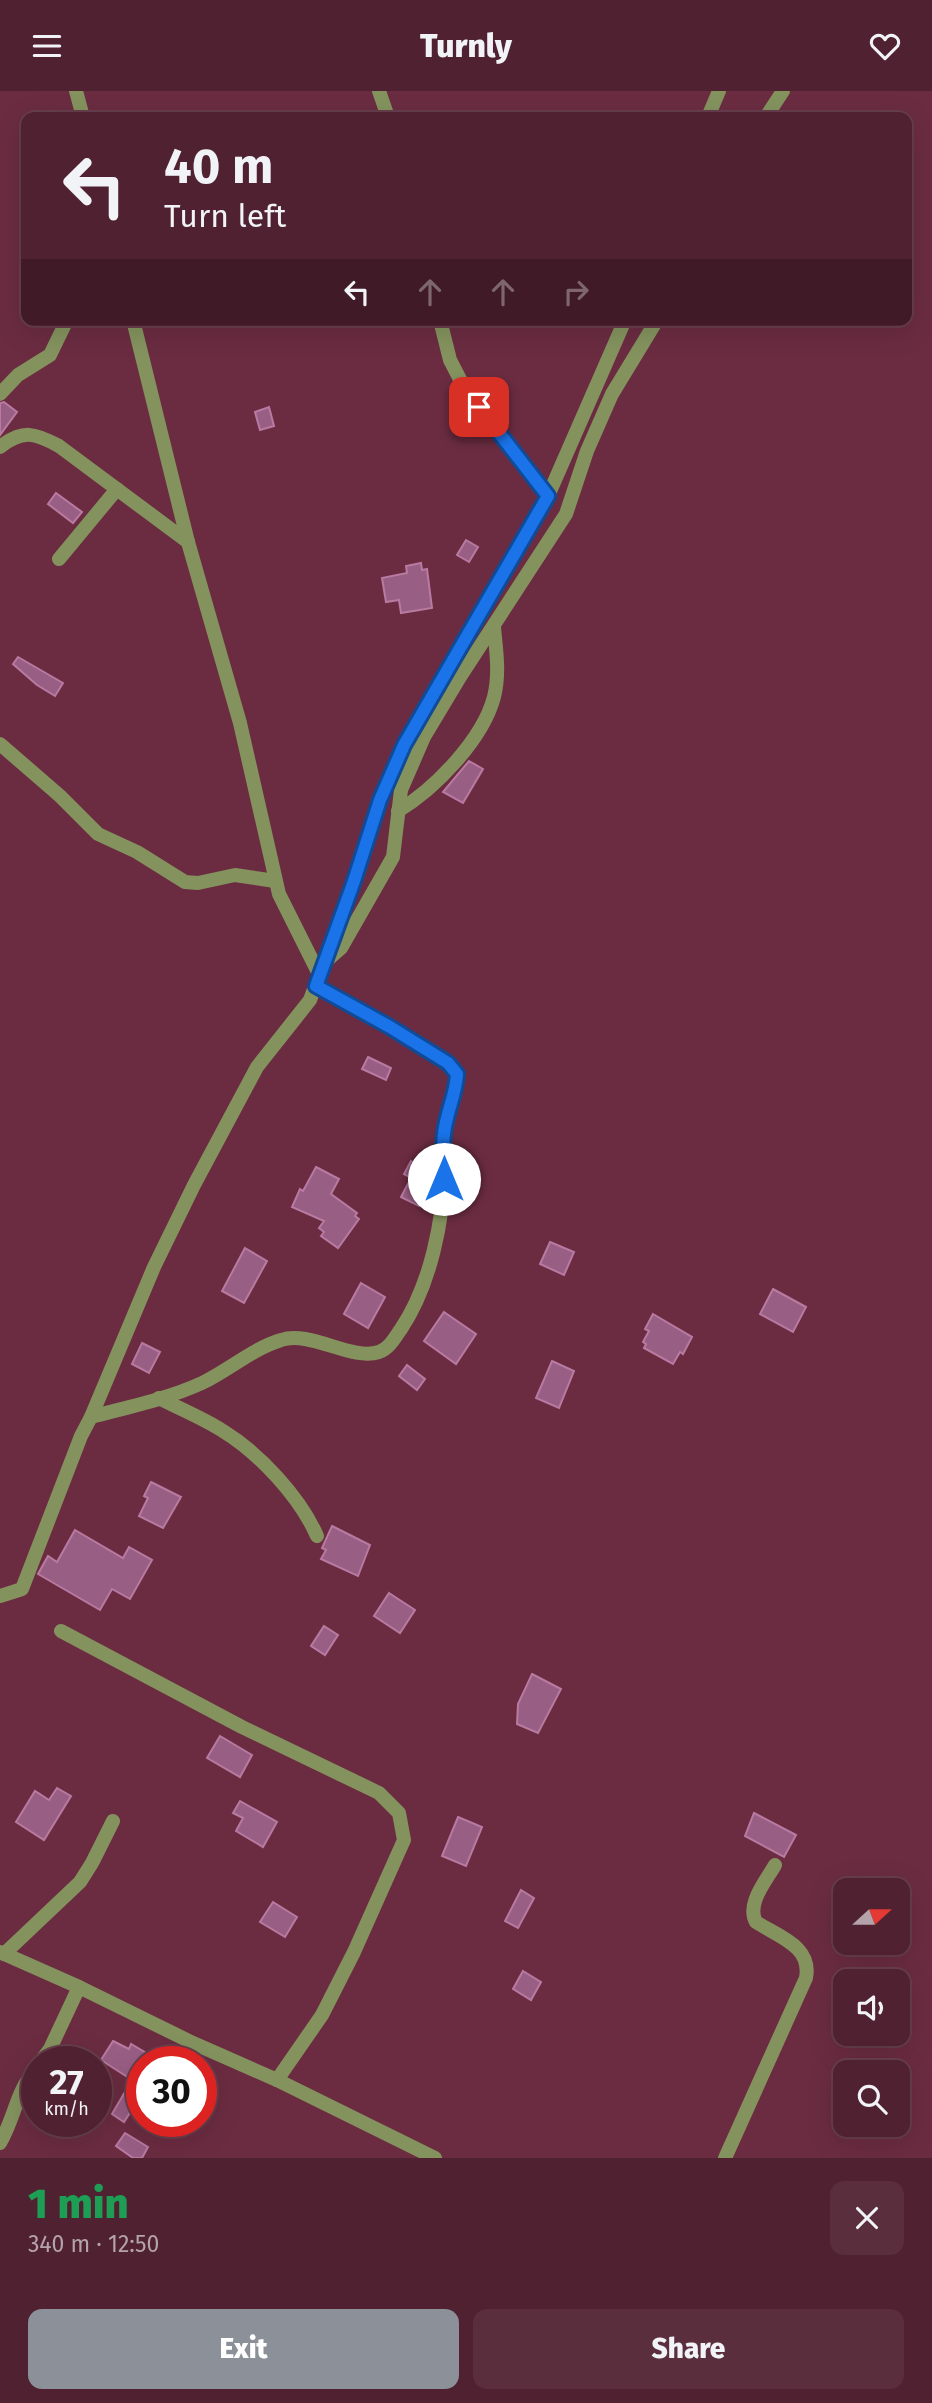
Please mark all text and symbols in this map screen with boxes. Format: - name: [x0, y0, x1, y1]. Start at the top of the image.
- icon: menu: [28, 27, 66, 65]
- text: Turnly: [420, 27, 512, 65]
- icon: heart: [866, 27, 904, 65]
- text: 40 m: [164, 137, 273, 196]
- icon: left: [49, 140, 140, 231]
- text: Turn left: [164, 197, 286, 235]
- icon: left: [338, 273, 376, 311]
- icon: ahead: [411, 273, 449, 311]
- icon: ahead: [484, 273, 522, 311]
- icon: right: [557, 273, 595, 311]
- pin: [449, 377, 509, 437]
- icon: arrive: [460, 388, 498, 426]
- position arrow: [407, 1142, 481, 1216]
- north arrow: [833, 1878, 910, 1955]
- map controls: [833, 1878, 910, 2137]
- button: sound: [833, 1969, 910, 2046]
- speed limit sign: 30: [126, 2046, 217, 2137]
- button: search: [833, 2060, 910, 2137]
- text: 27: [49, 2061, 84, 2103]
- text: km/h: [44, 2098, 89, 2120]
- text: 1 min: [28, 2179, 129, 2229]
- button: close: [830, 2181, 904, 2255]
- text: 340 m · 12:50: [28, 2230, 159, 2258]
- button: Exit: [28, 2309, 459, 2389]
- button: Share: [473, 2309, 904, 2389]

